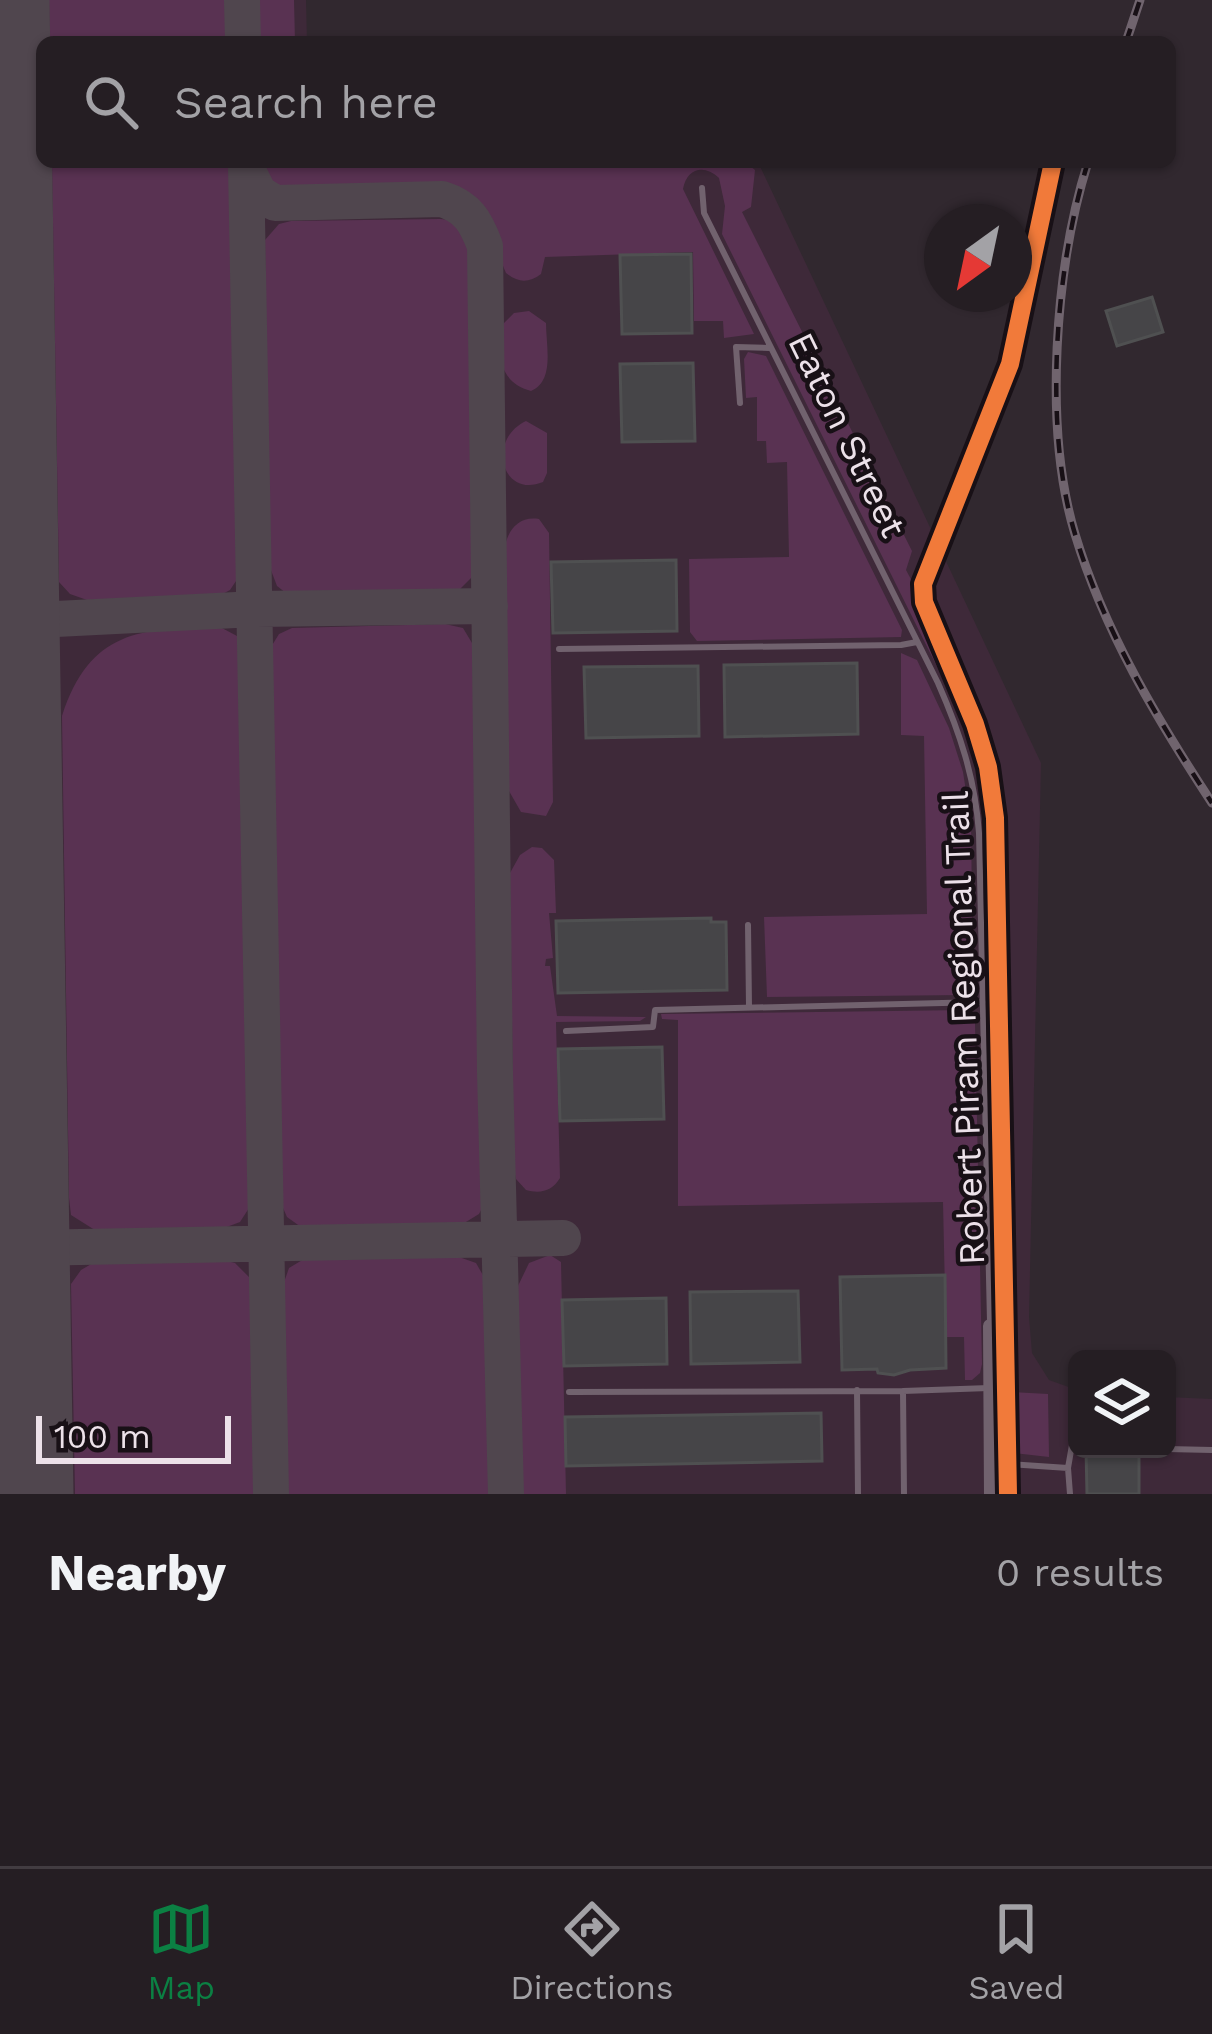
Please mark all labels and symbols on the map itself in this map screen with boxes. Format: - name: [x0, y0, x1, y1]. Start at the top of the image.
- north arrow: [924, 204, 1032, 312]
- street label: Eaton Street: [779, 326, 915, 544]
- street label: Robert Piram Regional Trail: [935, 790, 993, 1266]
- scale bar: [36, 1410, 231, 1463]

